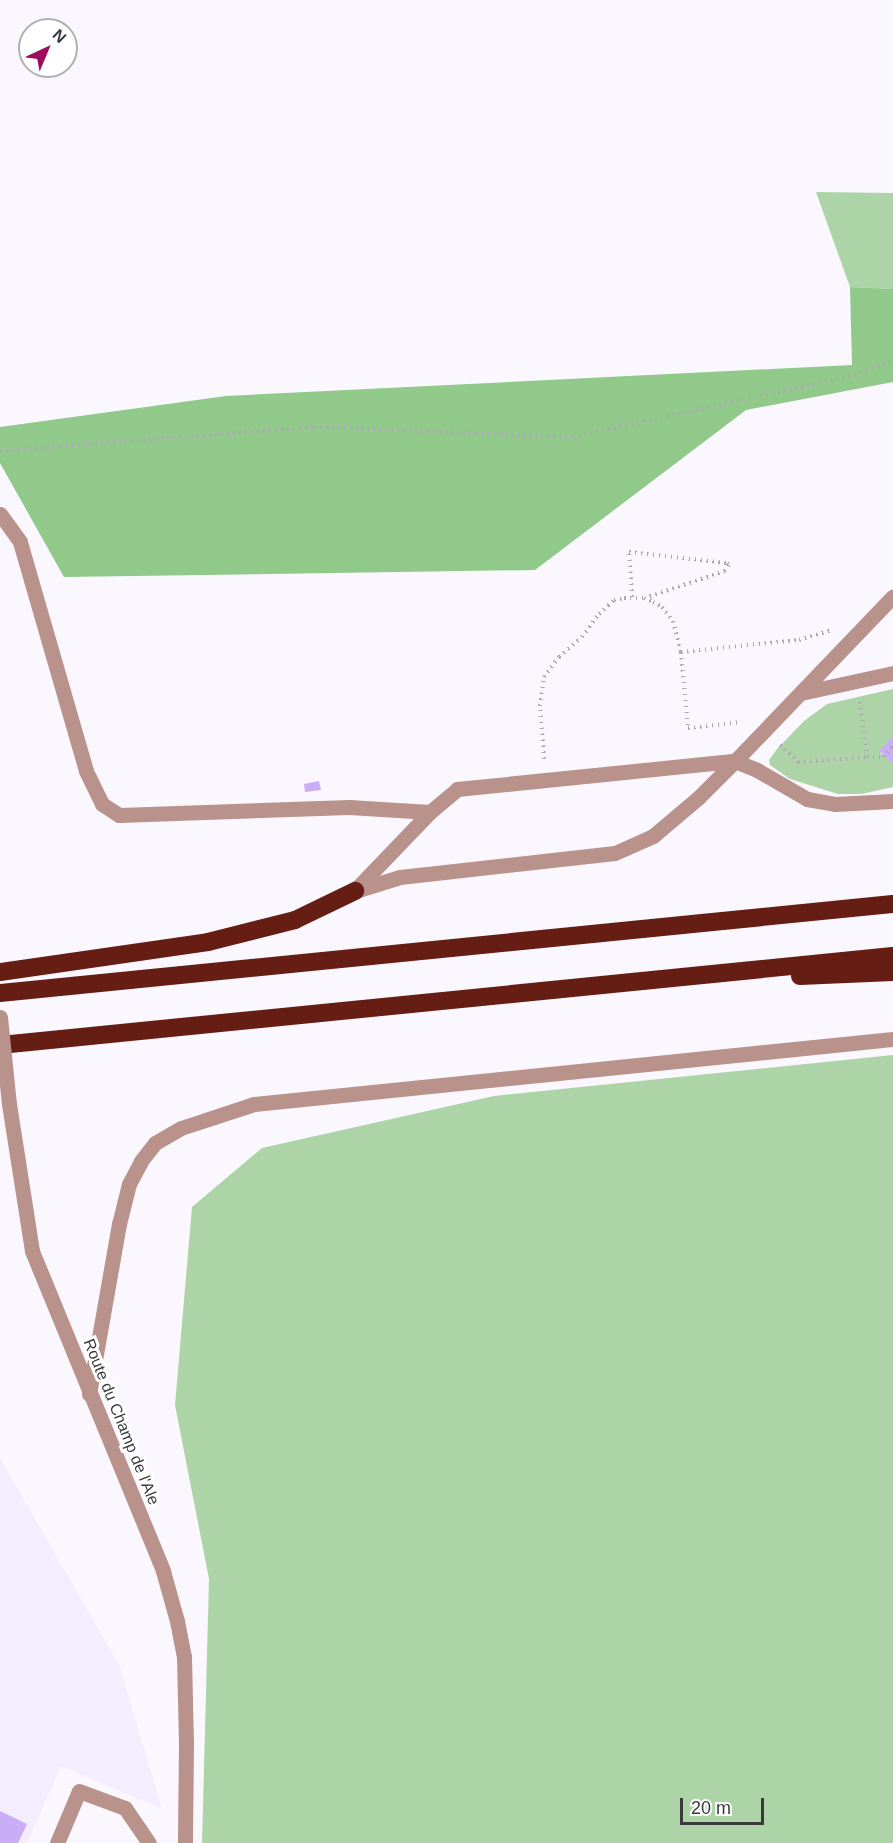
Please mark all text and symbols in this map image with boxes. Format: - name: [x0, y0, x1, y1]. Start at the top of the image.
- north arrow: [18, 18, 78, 78]
- text: N: [49, 26, 70, 46]
- street label: Route du Champ de l'Ale: [79, 1336, 163, 1508]
- scale bar: [683, 1786, 767, 1824]
- text: 20 m: [691, 1798, 731, 1818]

